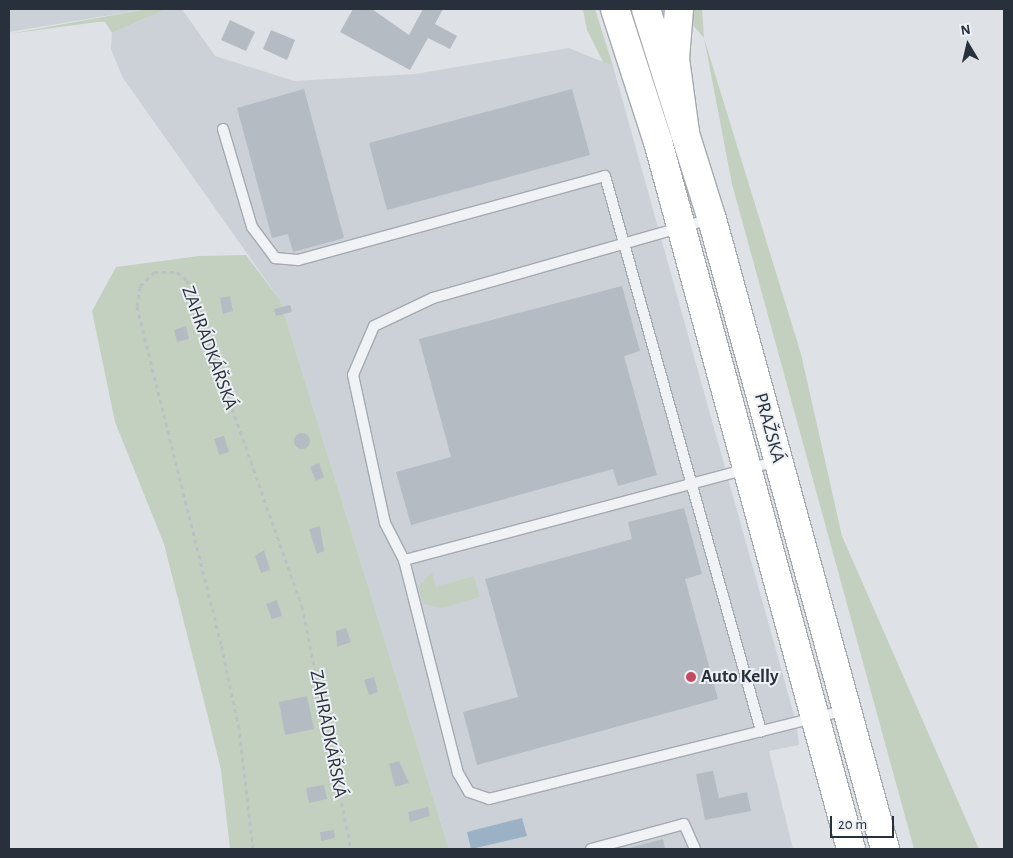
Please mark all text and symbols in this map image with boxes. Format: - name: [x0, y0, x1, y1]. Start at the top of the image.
- north arrow: [943, 20, 993, 70]
- text: N: [960, 23, 972, 38]
- street label: ZAHRÁDKÁŘSKÁ: [176, 283, 242, 413]
- street label: PRAŽSKÁ: [749, 390, 789, 466]
- place label: Auto Kelly: [701, 666, 779, 688]
- street label: ZAHRÁDKÁŘSKÁ: [304, 668, 352, 800]
- marker: Auto Kelly: [685, 671, 697, 683]
- scale bar: [833, 806, 897, 838]
- text: 20 m: [838, 817, 867, 832]

